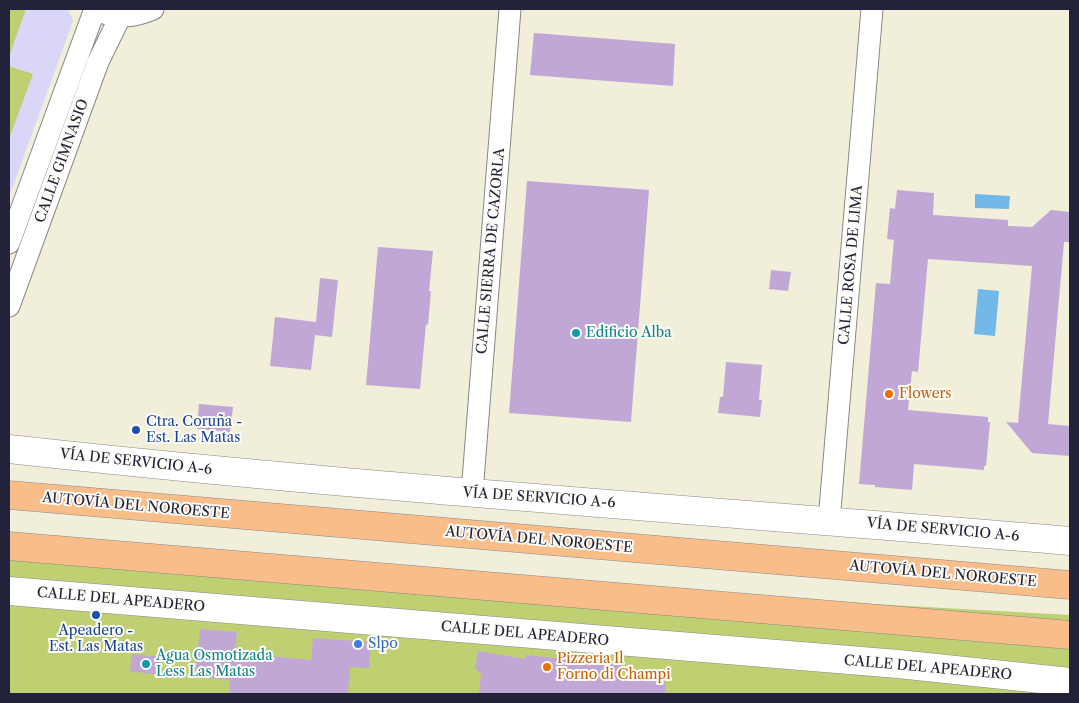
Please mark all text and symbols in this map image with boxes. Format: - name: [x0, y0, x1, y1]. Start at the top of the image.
- street label: CALLE GIMNASIO: [32, 97, 92, 225]
- street label: CALLE SIERRA DE CAZORLA: [474, 147, 508, 355]
- street label: CALLE ROSA DE LIMA: [836, 184, 866, 346]
- place label: Edificio Alba: [586, 325, 672, 341]
- marker: Edificio Alba: [570, 327, 582, 339]
- place label: Flowers: [899, 386, 951, 402]
- marker: Flowers: [883, 388, 895, 400]
- place label: Ctra. Coruña - Est. Las Matas: [146, 414, 242, 447]
- marker: Ctra. Coruña - Est. Las Matas: [130, 424, 142, 436]
- street label: VÍA DE SERVICIO A-6: [59, 446, 213, 478]
- street label: VÍA DE SERVICIO A-6: [462, 484, 616, 512]
- street label: AUTOVÍA DEL NOROESTE: [42, 489, 230, 523]
- street label: VÍA DE SERVICIO A-6: [866, 515, 1020, 545]
- street label: AUTOVÍA DEL NOROESTE: [445, 523, 633, 557]
- street label: AUTOVÍA DEL NOROESTE: [849, 557, 1037, 591]
- street label: CALLE DEL APEADERO: [36, 584, 206, 616]
- marker: Apeadero - Est. Las Matas: [90, 609, 102, 621]
- street label: CALLE DEL APEADERO: [440, 618, 610, 650]
- place label: Apeadero - Est. Las Matas: [49, 623, 143, 656]
- place label: Slpo: [368, 636, 398, 652]
- marker: Slpo: [352, 638, 364, 650]
- place label: Agua Osmotizada Less Las Matas: [156, 648, 273, 680]
- place label: Pizzeria Il Forno di Champi: [557, 651, 670, 684]
- street label: CALLE DEL APEADERO: [843, 652, 1013, 684]
- marker: Agua Osmotizada Less Las Matas: [140, 658, 152, 670]
- marker: Pizzeria Il Forno di Champi: [541, 661, 553, 673]

